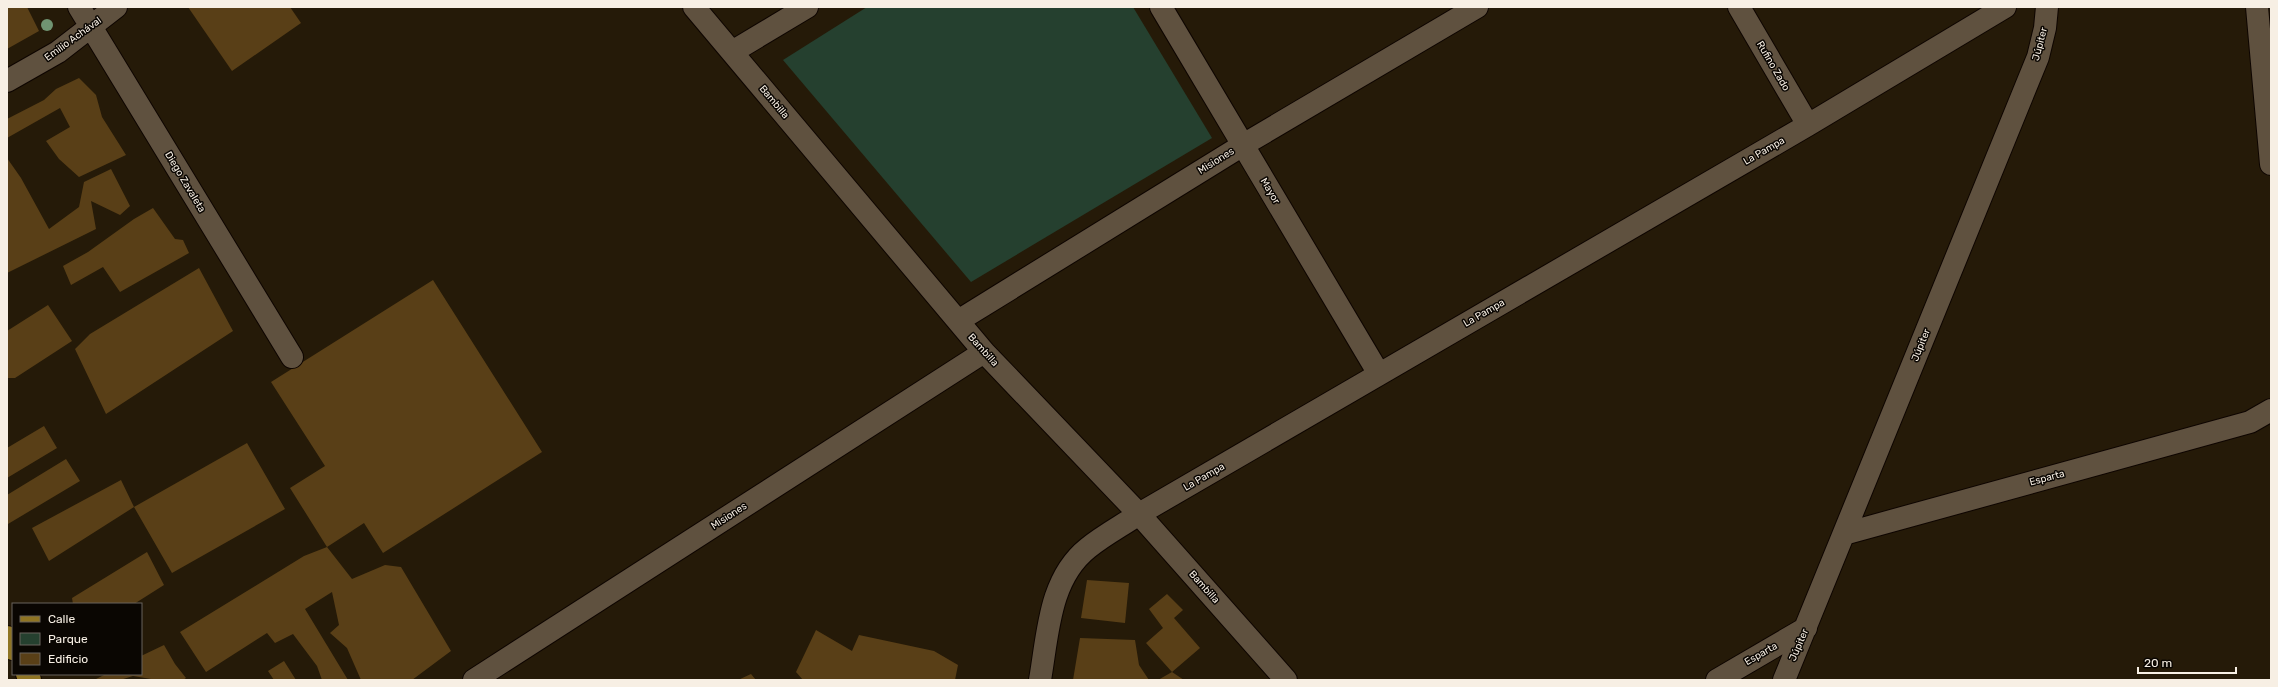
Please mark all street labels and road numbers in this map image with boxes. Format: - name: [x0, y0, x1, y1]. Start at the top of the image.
- street label: Emilio Achával: [42, 14, 104, 64]
- street label: Júpiter: [2030, 26, 2050, 62]
- street label: Rufino Zado: [1754, 39, 1792, 93]
- street label: Bambilla: [757, 83, 791, 121]
- street label: La Pampa: [1741, 134, 1787, 168]
- street label: Misiones: [1196, 145, 1236, 177]
- street label: Diego Zavaleta: [162, 149, 208, 215]
- street label: Mayor: [1258, 176, 1283, 206]
- street label: La Pampa: [1461, 296, 1507, 330]
- street label: Júpiter: [1909, 327, 1933, 363]
- street label: Bambilla: [965, 331, 1001, 369]
- street label: La Pampa: [1181, 460, 1227, 494]
- street label: Esparta: [2028, 468, 2066, 488]
- street label: Misiones: [709, 500, 749, 532]
- street label: Bambilla: [1186, 568, 1222, 606]
- street label: Júpiter: [1787, 627, 1811, 663]
- street label: Esparta: [1742, 640, 1780, 668]

